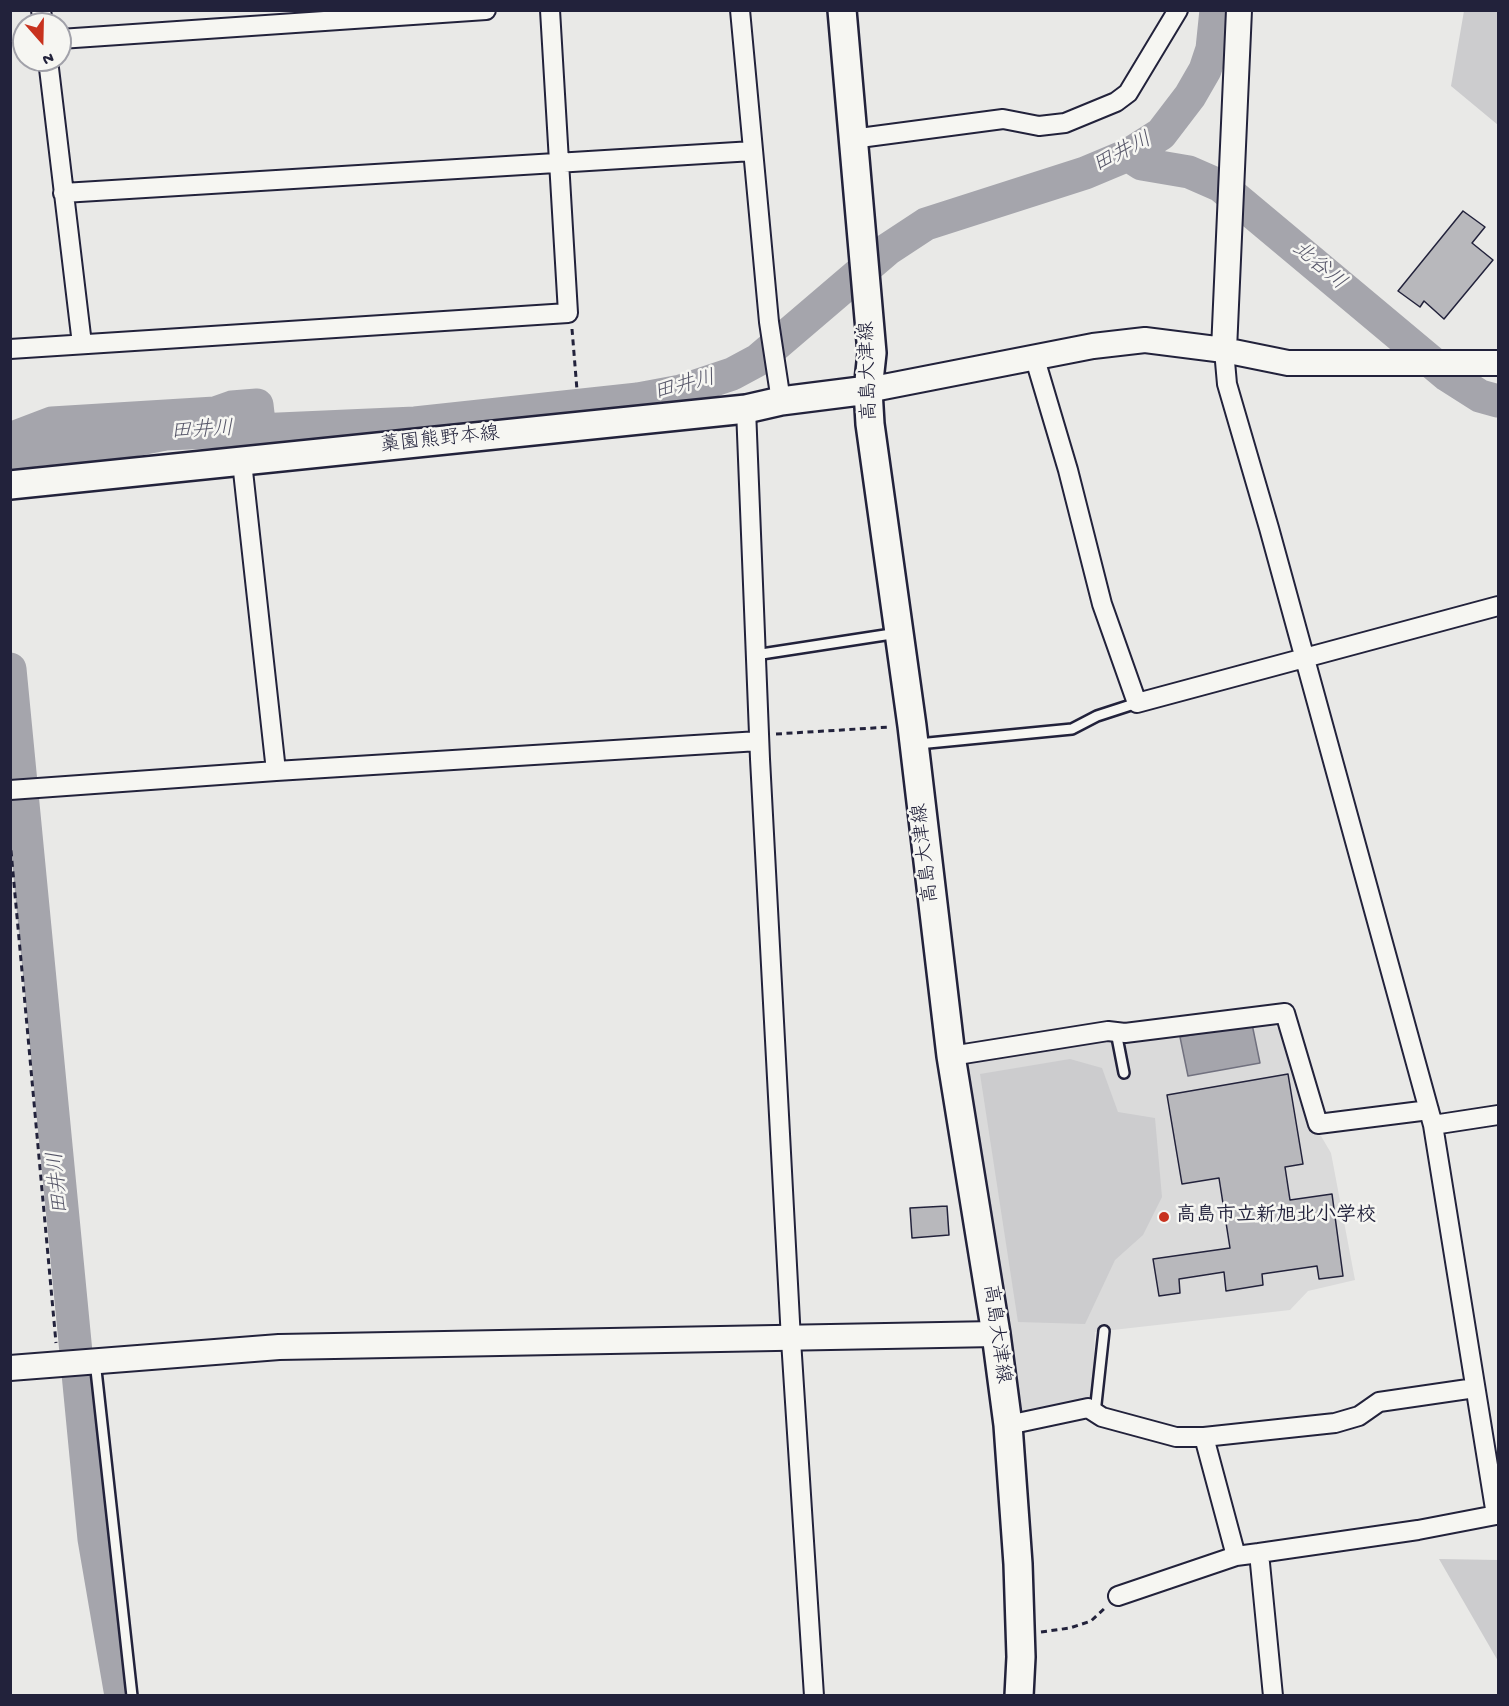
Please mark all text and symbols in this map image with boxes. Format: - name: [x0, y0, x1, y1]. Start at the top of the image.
- north arrow: [12, 12, 72, 72]
- text: N: [39, 47, 56, 68]
- water label: 田井川: [1089, 128, 1157, 180]
- water label: 北谷川: [1286, 237, 1350, 297]
- street label: 高島大津線: [856, 321, 884, 421]
- water label: 田井川: [651, 367, 719, 407]
- water label: 田井川: [170, 418, 234, 446]
- street label: 藁園熊野本線: [379, 423, 501, 459]
- street label: 高島大津線: [909, 802, 945, 904]
- water label: 田井川: [45, 1151, 75, 1215]
- place label: 高島市立新旭北小学校: [1176, 1205, 1376, 1229]
- marker: 高島市立新旭北小学校: [1157, 1210, 1171, 1224]
- street label: 高島大津線: [976, 1283, 1014, 1385]

